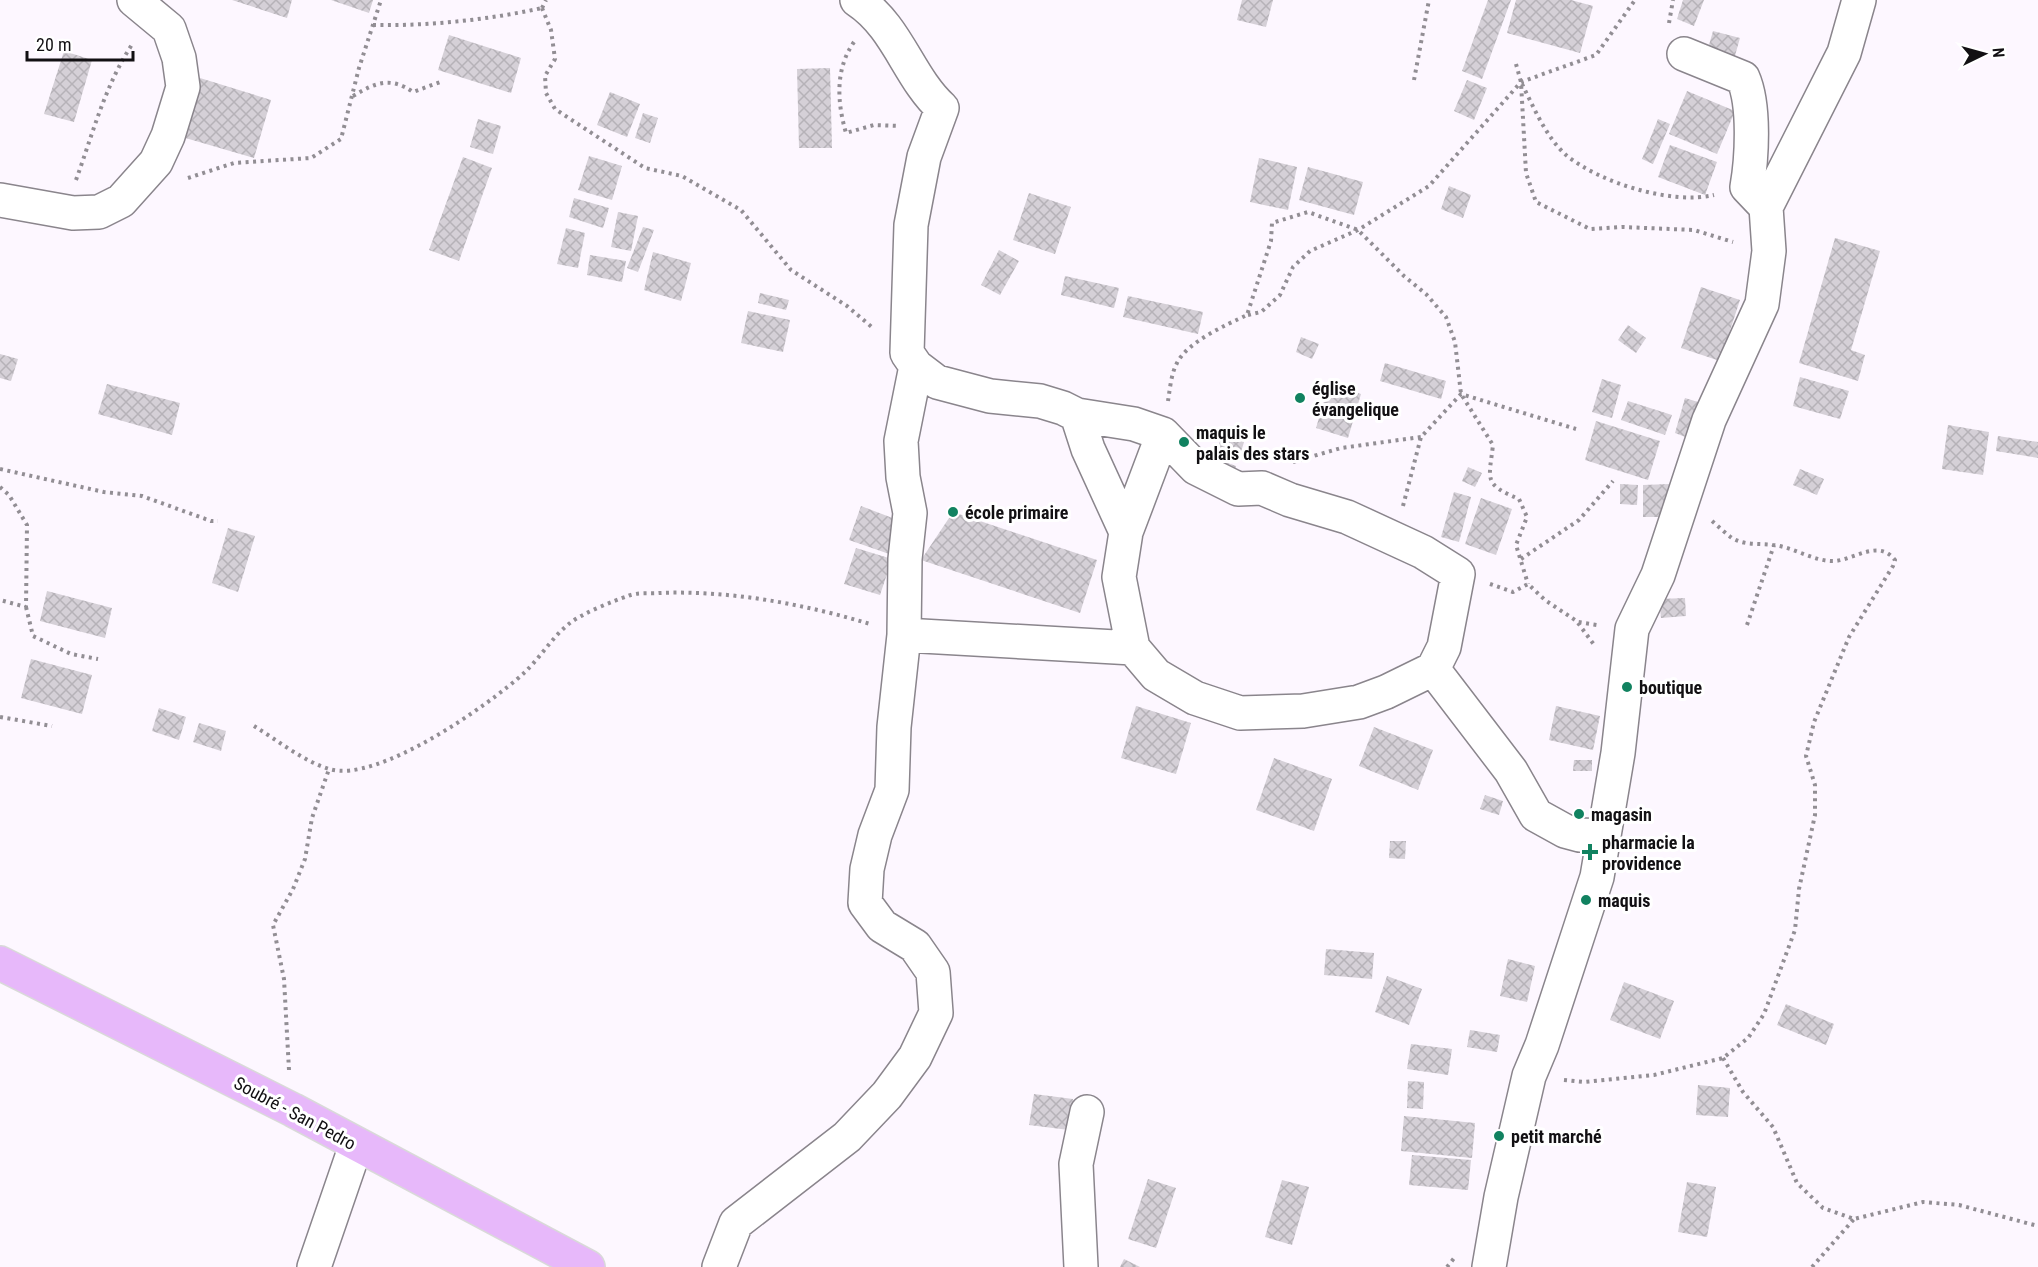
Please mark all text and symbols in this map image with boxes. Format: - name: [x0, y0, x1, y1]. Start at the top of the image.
- scale bar: [27, 24, 134, 62]
- north arrow: [1954, 24, 2014, 84]
- text: 20 m: [36, 34, 71, 55]
- text: N: [1989, 47, 2008, 58]
- place label: église évangelique: [1312, 378, 1399, 420]
- marker: église évangelique: [1293, 391, 1307, 405]
- place label: maquis le palais des stars: [1196, 422, 1309, 464]
- marker: maquis le palais des stars: [1177, 435, 1191, 449]
- place label: école primaire: [965, 502, 1069, 523]
- marker: école primaire: [946, 505, 960, 519]
- place label: boutique: [1639, 677, 1703, 698]
- marker: boutique: [1620, 680, 1634, 694]
- place label: magasin: [1591, 804, 1652, 825]
- marker: magasin: [1572, 807, 1586, 821]
- place label: pharmacie la providence: [1602, 832, 1695, 874]
- marker: pharmacie la providence: [1583, 845, 1597, 859]
- place label: maquis: [1598, 890, 1650, 911]
- marker: maquis: [1579, 893, 1593, 907]
- street label: Soubré - San Pedro: [231, 1072, 359, 1154]
- place label: petit marché: [1511, 1126, 1602, 1147]
- marker: petit marché: [1492, 1129, 1506, 1143]

